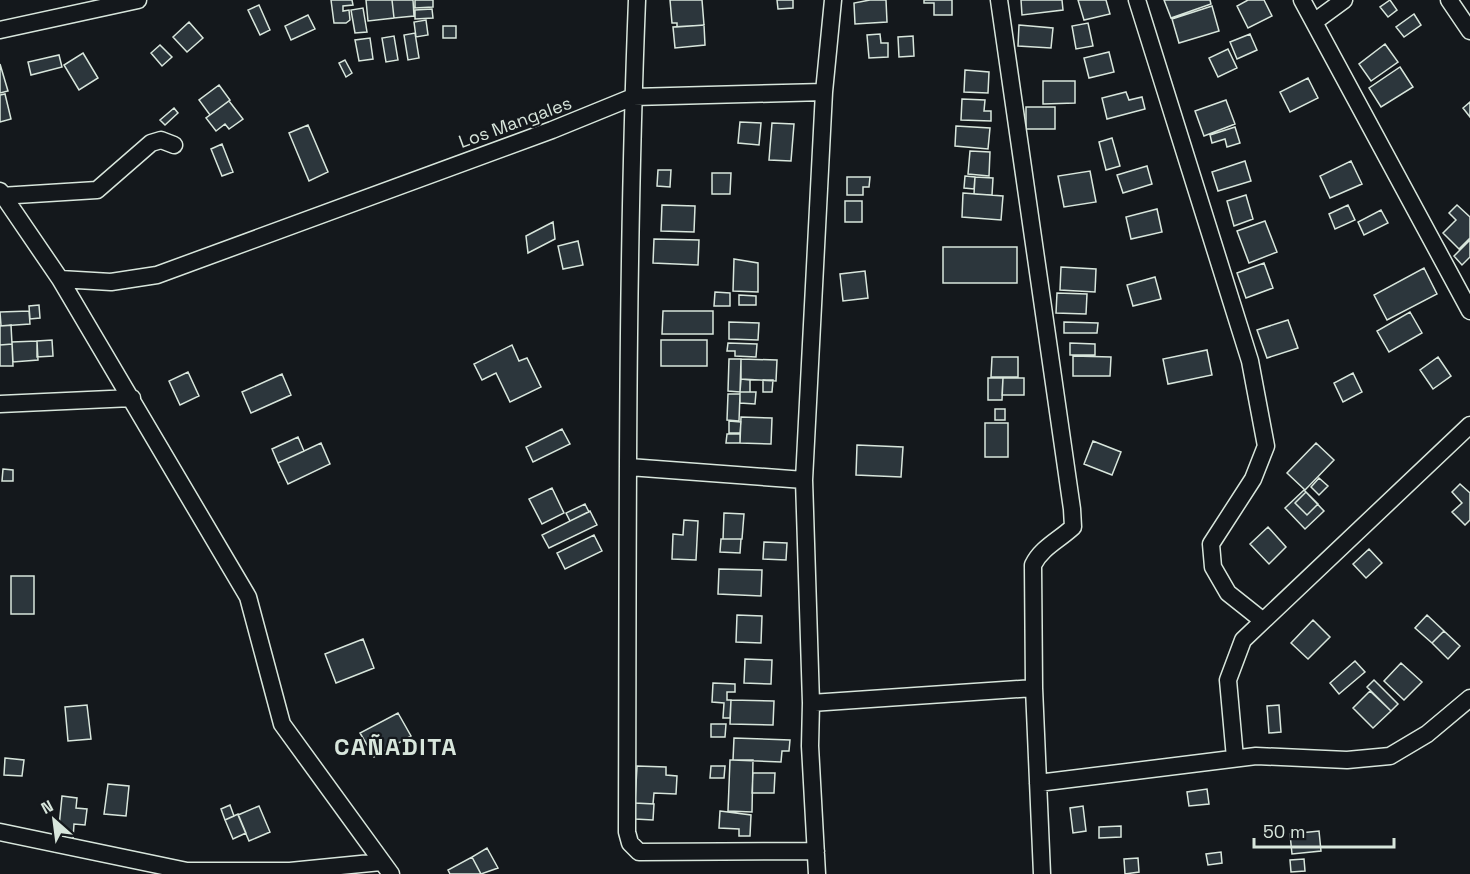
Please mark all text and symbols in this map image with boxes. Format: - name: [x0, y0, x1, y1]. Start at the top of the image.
- street label: Los Mangales: [455, 91, 575, 153]
- district label: CAÑADITA: [334, 731, 458, 762]
- north arrow: [24, 790, 84, 850]
- text: N: [38, 795, 57, 819]
- scale bar: [1254, 811, 1394, 849]
- text: 50 m: [1263, 820, 1305, 843]

